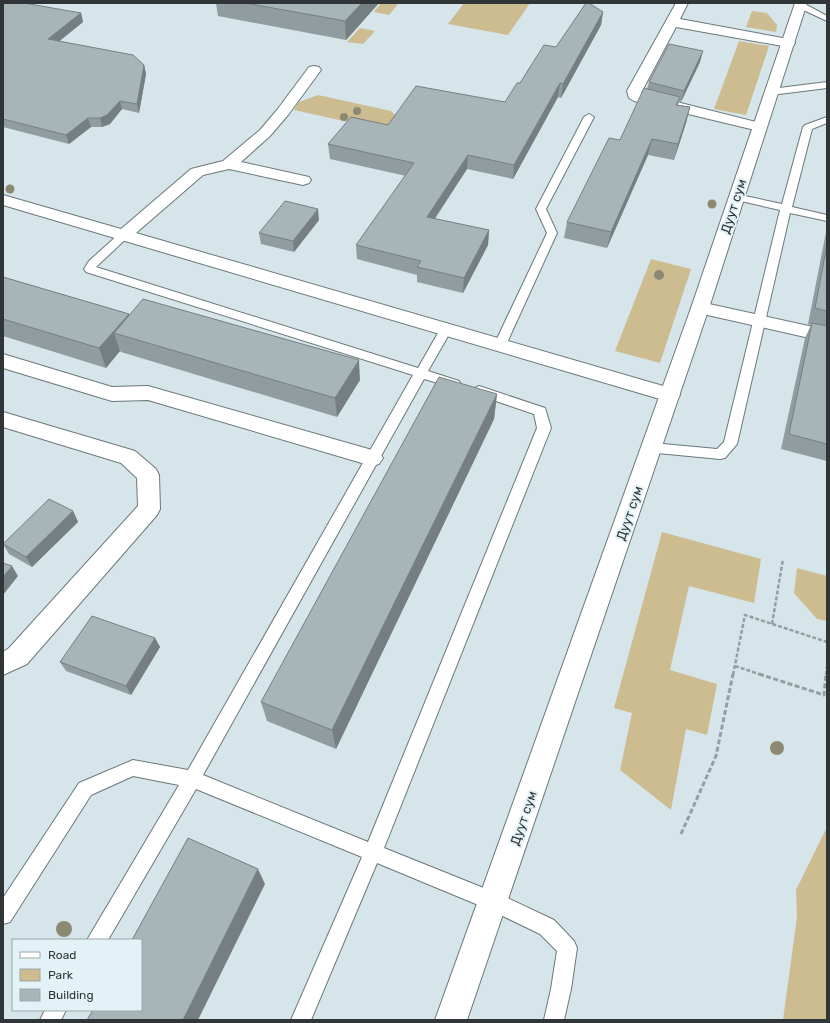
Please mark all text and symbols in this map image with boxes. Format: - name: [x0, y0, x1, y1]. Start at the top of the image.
- street label: Дуут сум: [718, 177, 749, 235]
- street label: Дуут сум: [613, 484, 646, 542]
- street label: Дуут сум: [507, 789, 540, 847]
- legend: [12, 939, 142, 1011]
- text: Road: [48, 948, 76, 962]
- text: Park: [48, 968, 74, 982]
- text: Building: [48, 988, 94, 1002]

